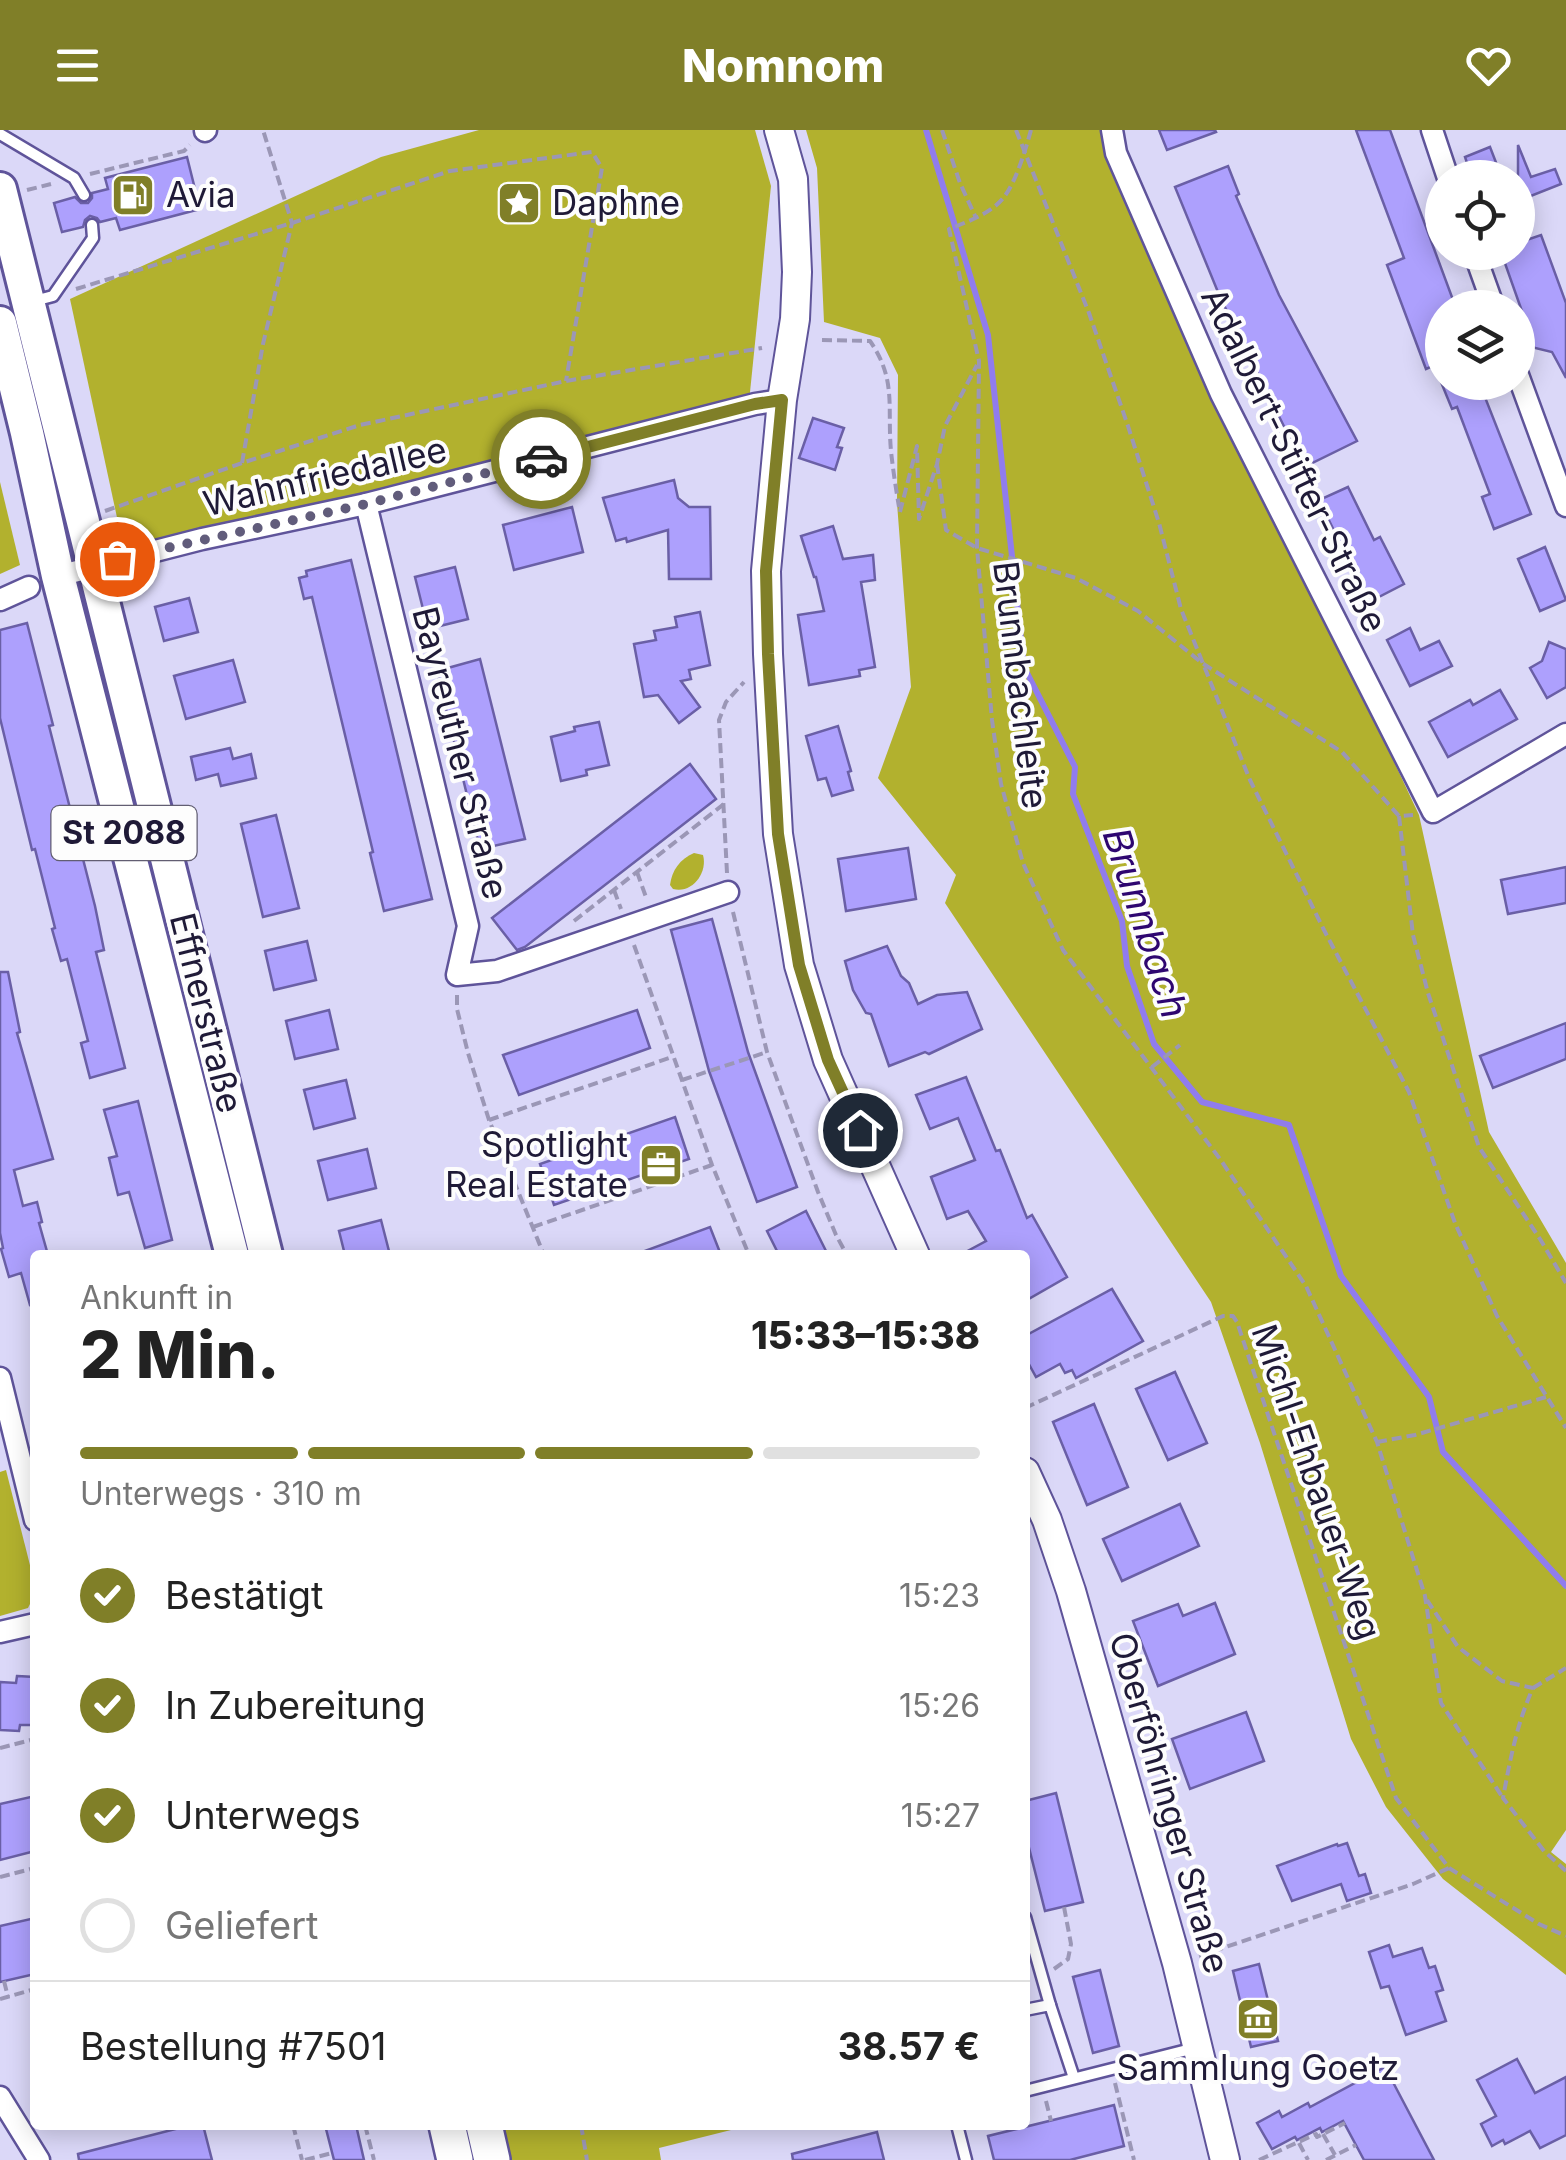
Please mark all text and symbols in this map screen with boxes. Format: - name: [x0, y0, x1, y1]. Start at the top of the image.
- icon: menu: [50, 38, 105, 93]
- text: Nomnom: [682, 38, 884, 93]
- icon: heart: [1461, 38, 1516, 93]
- map controls: [1425, 160, 1535, 400]
- button: locate: [1425, 160, 1535, 270]
- fuel station icon: Avia: [110, 172, 156, 218]
- place label: Avia: [166, 173, 236, 215]
- place icon: Daphne: [496, 180, 542, 226]
- place label: Daphne: [552, 181, 680, 223]
- street label: Adalbert-Stifter-Straße: [1193, 280, 1397, 639]
- button: layers: [1425, 290, 1535, 400]
- courier: [491, 409, 591, 509]
- street label: Wahnfriedallee: [199, 428, 450, 524]
- icon: car: [514, 432, 569, 487]
- pin: [75, 517, 160, 602]
- icon: bag: [90, 532, 145, 587]
- street label: Brunnbachleite: [985, 559, 1057, 811]
- street label: Bayreuther Straße: [404, 602, 518, 903]
- road number: St 2088: [52, 806, 196, 860]
- water label: Brunnbach: [1094, 822, 1198, 1024]
- street label: Effnerstraße: [162, 908, 252, 1117]
- pin: [818, 1088, 903, 1173]
- icon: home: [833, 1103, 888, 1158]
- place label: Spotlight Real Estate: [445, 1123, 628, 1205]
- office icon: Spotlight Real Estate: [638, 1142, 684, 1188]
- text: Ankunft in: [80, 1278, 233, 1317]
- text: 15:33–15:38: [751, 1312, 980, 1358]
- text: 2 Min.: [80, 1315, 280, 1394]
- street label: Michl-Ehbauer-Weg: [1243, 1319, 1391, 1645]
- text: Unterwegs · 310 m: [80, 1474, 362, 1513]
- icon: check: [80, 1568, 135, 1623]
- text: Bestätigt: [165, 1572, 323, 1618]
- text: 15:23: [899, 1576, 980, 1615]
- street label: Oberföhringer Straße: [1101, 1628, 1239, 1978]
- icon: check: [80, 1678, 135, 1733]
- text: In Zubereitung: [165, 1682, 426, 1728]
- text: 15:26: [899, 1686, 980, 1725]
- icon: check: [80, 1788, 135, 1843]
- text: Unterwegs: [165, 1792, 361, 1838]
- text: 15:27: [901, 1796, 980, 1835]
- text: Geliefert: [165, 1902, 319, 1948]
- museum icon: Sammlung Goetz: [1235, 1996, 1281, 2042]
- text: Bestellung #7501: [80, 2023, 386, 2069]
- text: 38.57 €: [838, 2023, 980, 2069]
- place label: Sammlung Goetz: [1117, 2046, 1399, 2088]

